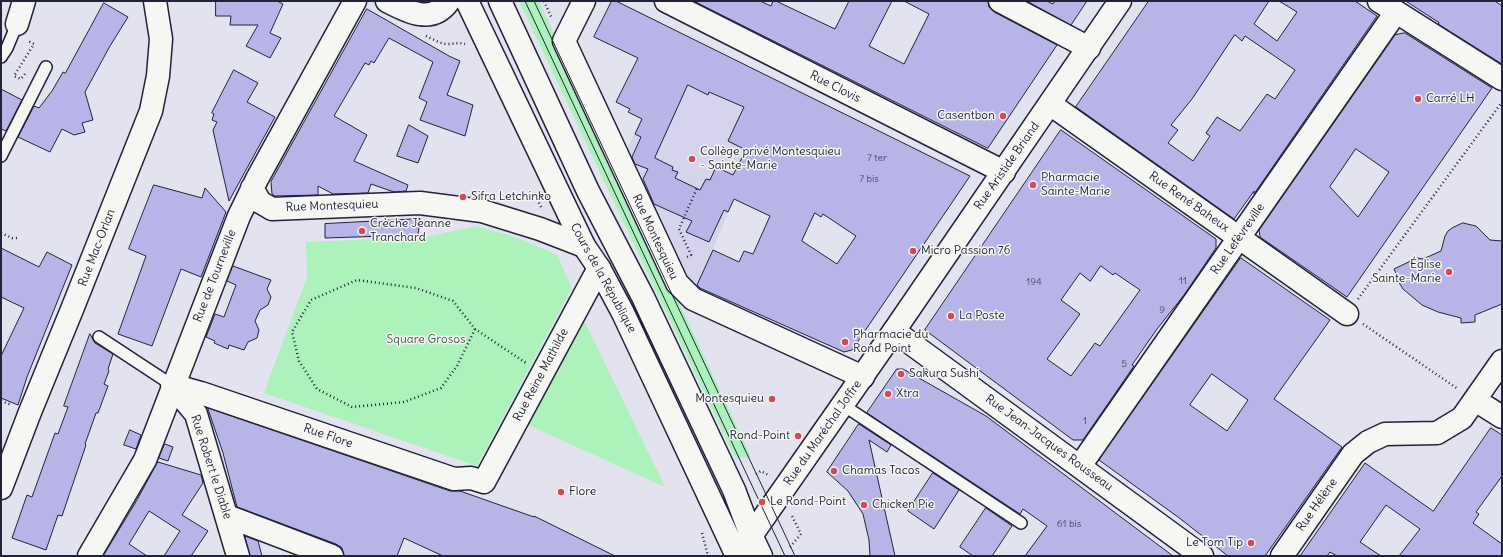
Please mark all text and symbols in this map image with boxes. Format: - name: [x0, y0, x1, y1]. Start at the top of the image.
- street label: Rue Clovis: [807, 68, 863, 106]
- place label: Carré LH: [1426, 92, 1475, 106]
- marker: Carré LH: [1413, 94, 1423, 104]
- place label: Casentbon: [937, 109, 995, 123]
- marker: Casentbon: [998, 111, 1008, 121]
- street label: Rue Aristide Briand: [971, 119, 1043, 213]
- place label: Collège privé Montesquieu - Sainte-Marie: [700, 145, 841, 173]
- house number: 7 ter: [867, 152, 887, 164]
- marker: Collège privé Montesquieu - Sainte-Marie: [687, 154, 697, 164]
- street label: Rue René Baheux: [1146, 169, 1232, 235]
- place label: Pharmacie Sainte-Marie: [1041, 171, 1110, 199]
- house number: 7 bis: [859, 173, 879, 185]
- marker: Pharmacie Sainte-Marie: [1028, 180, 1038, 190]
- place label: Sifra Letchinko: [471, 190, 551, 204]
- marker: Sifra Letchinko: [458, 192, 468, 202]
- street label: Rue Montesquieu: [629, 192, 681, 282]
- street label: Rue Montesquieu: [285, 197, 379, 215]
- street label: Rue Lefèvreville: [1208, 201, 1268, 277]
- street label: Rue Mac-Orlan: [76, 207, 118, 289]
- place label: Crèche Jeanne Tranchard: [370, 217, 451, 245]
- street label: Cours de la République: [567, 221, 639, 335]
- marker: Crèche Jeanne Tranchard: [357, 226, 367, 236]
- street label: Rue de Tourneville: [191, 228, 239, 324]
- place label: Micro Passion 76: [921, 244, 1010, 258]
- marker: Micro Passion 76: [908, 246, 918, 256]
- place label: Église Sainte-Marie: [1372, 258, 1441, 286]
- marker: Église Sainte-Marie: [1444, 267, 1454, 277]
- house number: 11: [1179, 275, 1187, 287]
- house number: 194: [1026, 276, 1042, 288]
- house number: 9: [1159, 304, 1165, 316]
- place label: La Poste: [959, 309, 1005, 323]
- marker: La Poste: [946, 311, 956, 321]
- street label: Rue Reine Mathilde: [510, 326, 572, 424]
- place label: Pharmacie du Rond Point: [853, 328, 928, 356]
- park label: Square Grosos: [387, 333, 465, 347]
- marker: Pharmacie du Rond Point: [840, 337, 850, 347]
- house number: 5: [1121, 358, 1127, 370]
- place label: Sakura Sushi: [909, 367, 979, 381]
- marker: Sakura Sushi: [896, 369, 906, 379]
- street label: Rue du Maréchal Joffre: [781, 378, 865, 488]
- place label: Xtra: [896, 387, 919, 401]
- marker: Xtra: [883, 389, 893, 399]
- place label: Montesquieu: [695, 392, 764, 406]
- street label: Rue Jean-Jacques Rousseau: [982, 392, 1116, 494]
- marker: Montesquieu: [767, 394, 777, 404]
- street label: Rue Robert le Diable: [187, 413, 235, 521]
- house number: 1: [1083, 415, 1087, 427]
- street label: Rue Flore: [302, 421, 354, 451]
- place label: Rond-Point: [729, 429, 790, 443]
- marker: Rond-Point: [793, 431, 803, 441]
- place label: Chamas Tacos: [842, 464, 920, 478]
- marker: Chamas Tacos: [829, 466, 839, 476]
- street label: Rue Hélène: [1293, 476, 1341, 534]
- place label: Flore: [569, 485, 596, 499]
- marker: Flore: [556, 487, 566, 497]
- place label: Le Rond-Point: [770, 495, 846, 509]
- marker: Le Rond-Point: [757, 497, 767, 507]
- place label: Chicken Pie: [872, 498, 934, 512]
- marker: Chicken Pie: [859, 500, 869, 510]
- house number: 61 bis: [1057, 518, 1081, 530]
- place label: Le Tom Tip: [1186, 536, 1243, 550]
- marker: Le Tom Tip: [1246, 538, 1256, 548]

